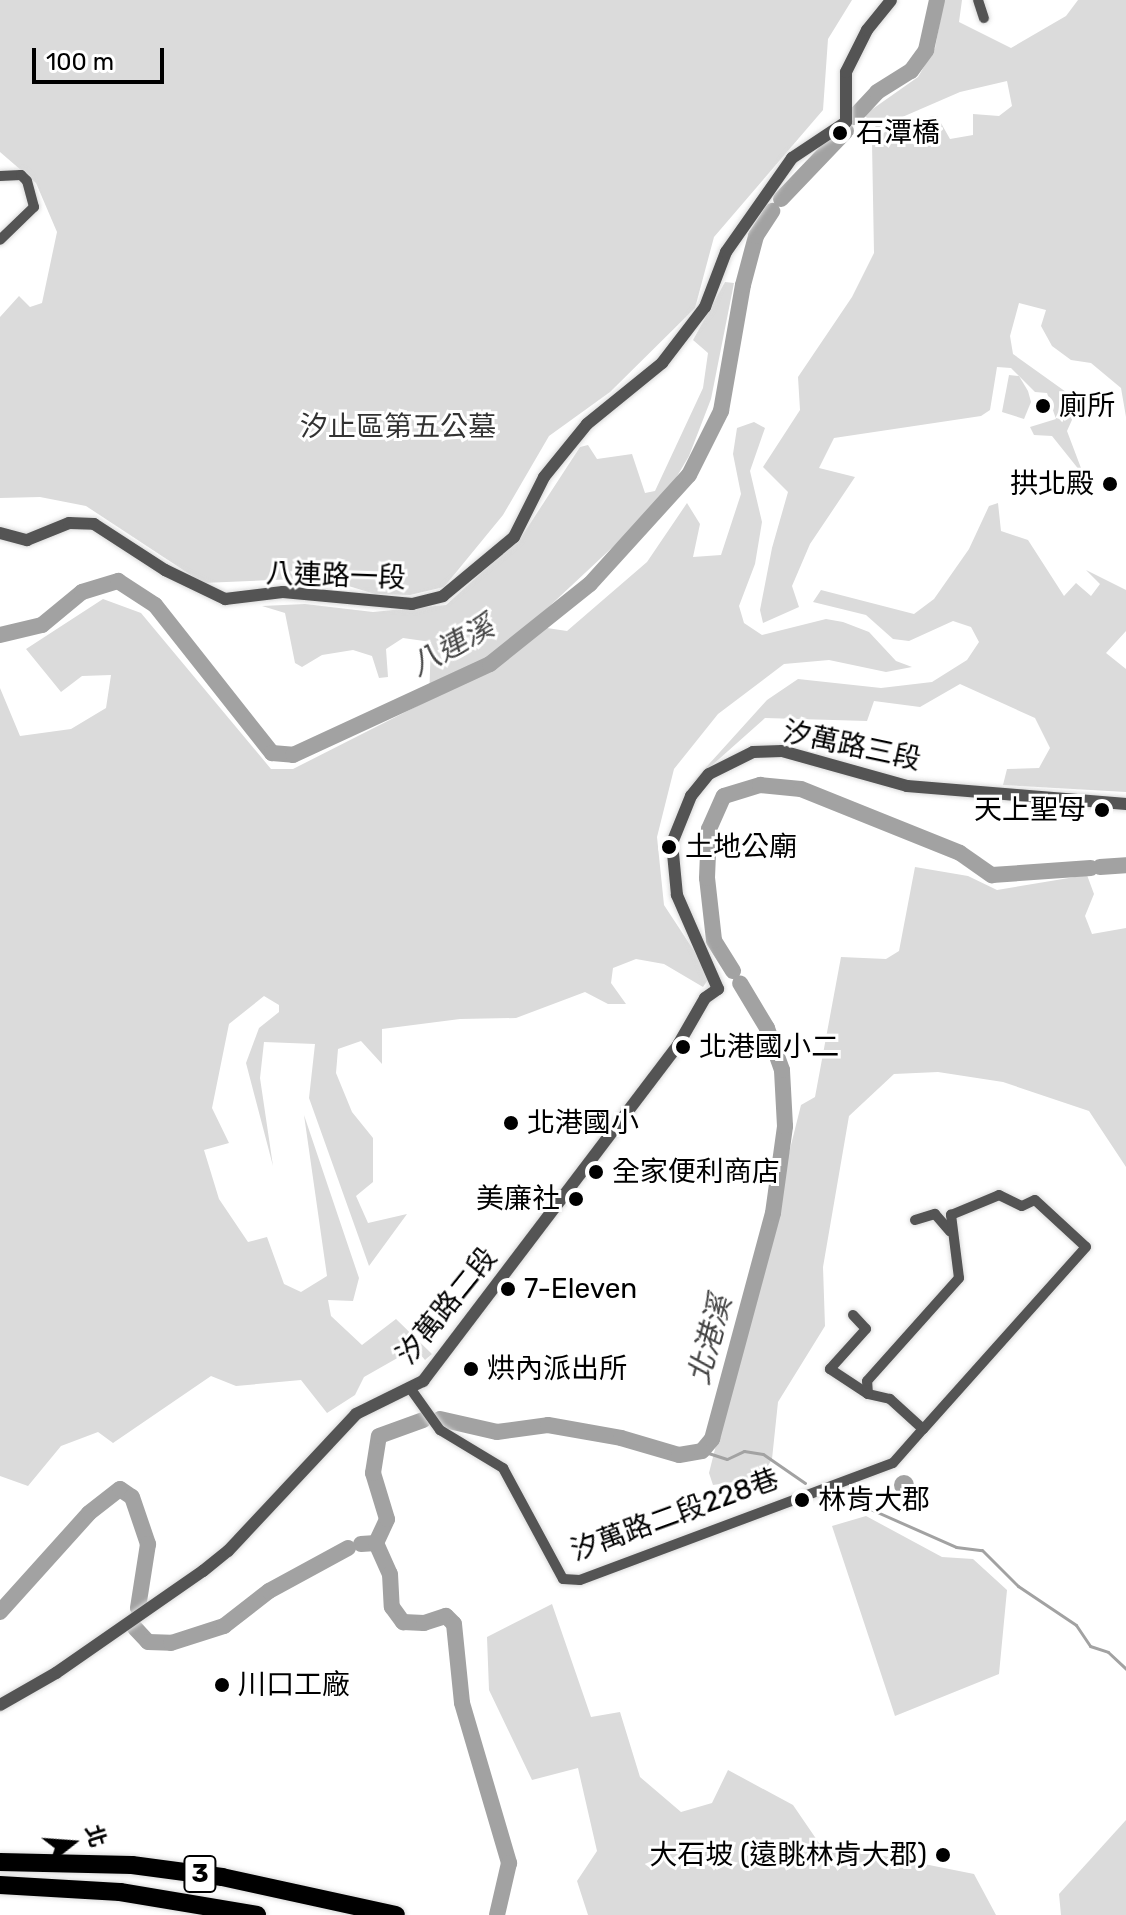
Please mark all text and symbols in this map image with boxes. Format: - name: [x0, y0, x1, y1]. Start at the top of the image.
- scale bar: [36, 32, 168, 82]
- text: 100 m: [46, 48, 114, 76]
- place label: 石潭橋: [856, 116, 940, 150]
- marker: 石潭橋: [831, 124, 849, 142]
- place label: 廁所: [1059, 389, 1115, 423]
- marker: 廁所: [1034, 397, 1052, 415]
- park label: 汐止區第五公墓: [300, 410, 496, 444]
- place label: 拱北殿: [1010, 467, 1094, 501]
- marker: 拱北殿: [1101, 475, 1119, 493]
- street label: 八連路一段: [265, 557, 407, 595]
- water label: 八連溪: [404, 608, 500, 684]
- street label: 汐萬路三段: [780, 715, 924, 777]
- place label: 天上聖母: [974, 793, 1086, 827]
- marker: 天上聖母: [1093, 801, 1111, 819]
- place label: 土地公廟: [685, 830, 797, 864]
- marker: 土地公廟: [660, 838, 678, 856]
- place label: 北港國小二: [699, 1030, 839, 1064]
- marker: 北港國小二: [674, 1038, 692, 1056]
- place label: 北港國小: [527, 1106, 639, 1140]
- marker: 北港國小: [502, 1114, 520, 1132]
- place label: 全家便利商店: [612, 1155, 780, 1189]
- marker: 全家便利商店: [587, 1163, 605, 1181]
- place label: 美廉社: [476, 1182, 560, 1216]
- marker: 美廉社: [567, 1190, 585, 1208]
- street label: 汐萬路二段: [390, 1241, 504, 1371]
- place label: 7-Eleven: [524, 1272, 637, 1306]
- marker: 7-Eleven: [499, 1280, 517, 1298]
- water label: 北港溪: [681, 1292, 739, 1388]
- place label: 烘內派出所: [487, 1352, 627, 1386]
- marker: 烘內派出所: [462, 1360, 480, 1378]
- street label: 汐萬路二段228巷: [567, 1462, 783, 1568]
- place label: 林肯大郡: [818, 1483, 930, 1517]
- marker: 林肯大郡: [793, 1491, 811, 1509]
- place label: 川口工廠: [238, 1668, 350, 1702]
- marker: 川口工廠: [213, 1676, 231, 1694]
- north arrow: [32, 1803, 112, 1883]
- text: 北: [79, 1821, 112, 1850]
- place label: 大石坡 (遠眺林肯大郡): [649, 1838, 927, 1872]
- marker: 大石坡 (遠眺林肯大郡): [934, 1846, 952, 1864]
- road number: 3: [182, 1852, 218, 1896]

